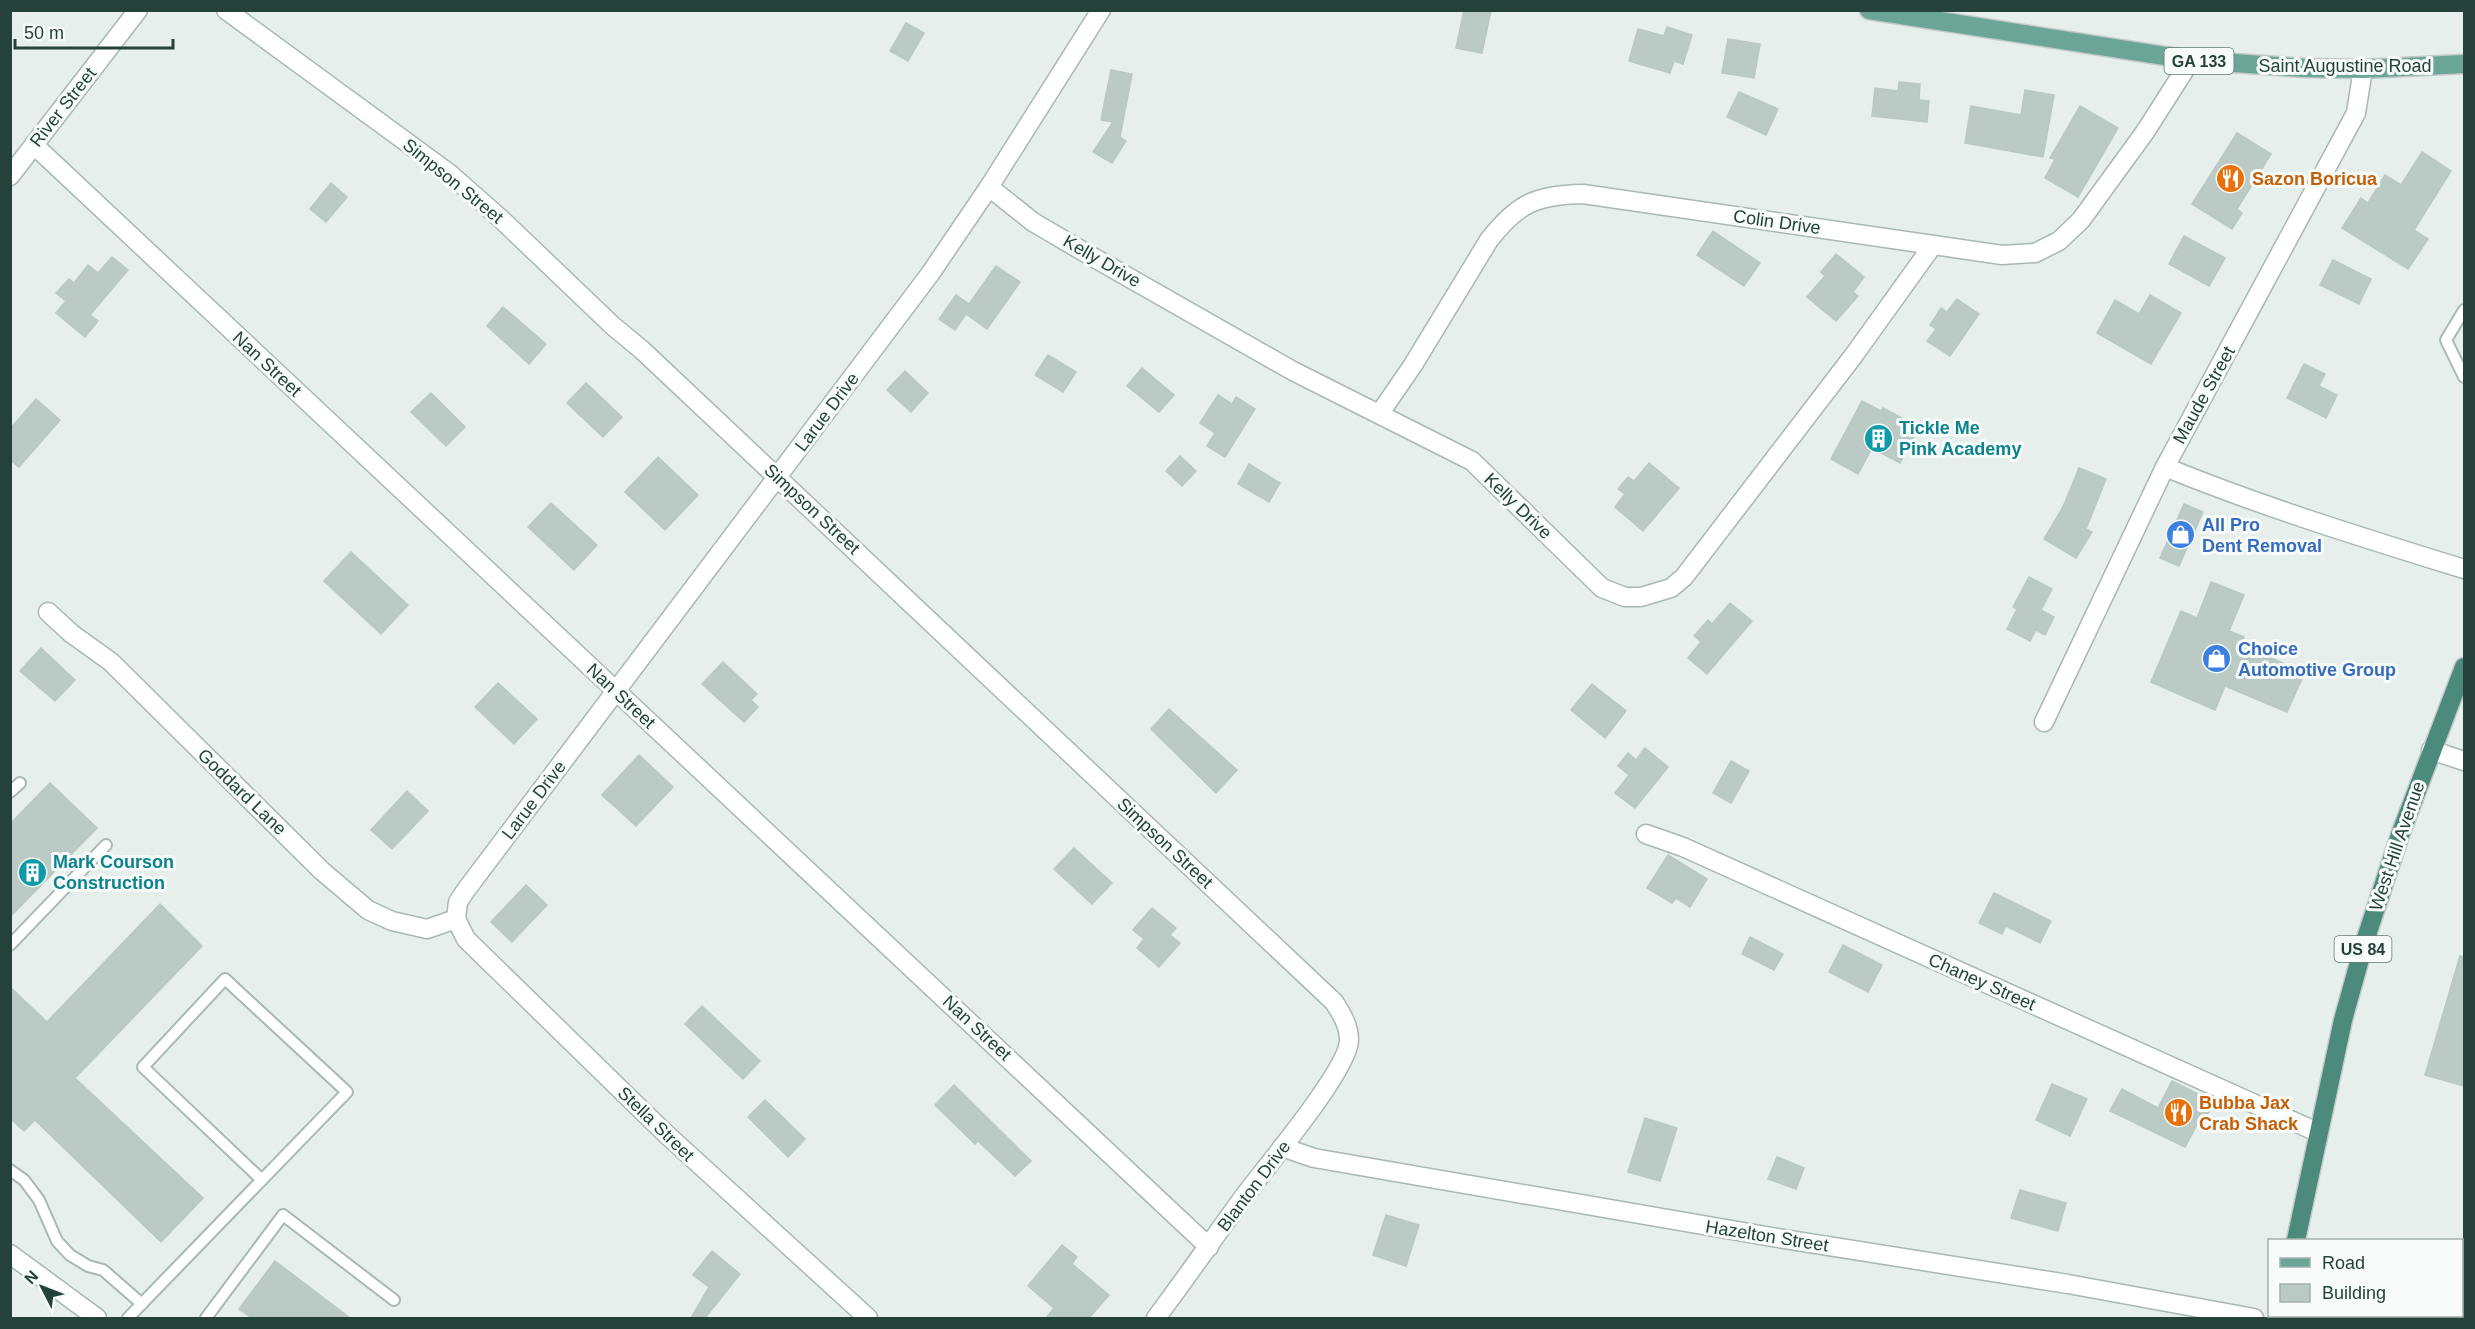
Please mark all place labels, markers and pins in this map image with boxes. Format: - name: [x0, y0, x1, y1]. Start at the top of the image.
- restaurant icon: Sazon Boricua: [2215, 163, 2247, 195]
- place label: Sazon Boricua: [2252, 169, 2378, 189]
- place label: Tickle Me Pink Academy: [1899, 418, 2021, 459]
- building icon: Tickle Me Pink Academy: [1862, 422, 1894, 454]
- place label: All Pro Dent Removal: [2202, 515, 2322, 556]
- shop icon: All Pro Dent Removal: [2165, 519, 2197, 551]
- place label: Choice Automotive Group: [2238, 639, 2396, 680]
- shop icon: Choice Automotive Group: [2201, 643, 2233, 675]
- place label: Mark Courson Construction: [53, 852, 174, 893]
- building icon: Mark Courson Construction: [16, 856, 48, 888]
- place label: Bubba Jax Crab Shack: [2199, 1093, 2299, 1134]
- restaurant icon: Bubba Jax Crab Shack: [2162, 1097, 2194, 1129]

